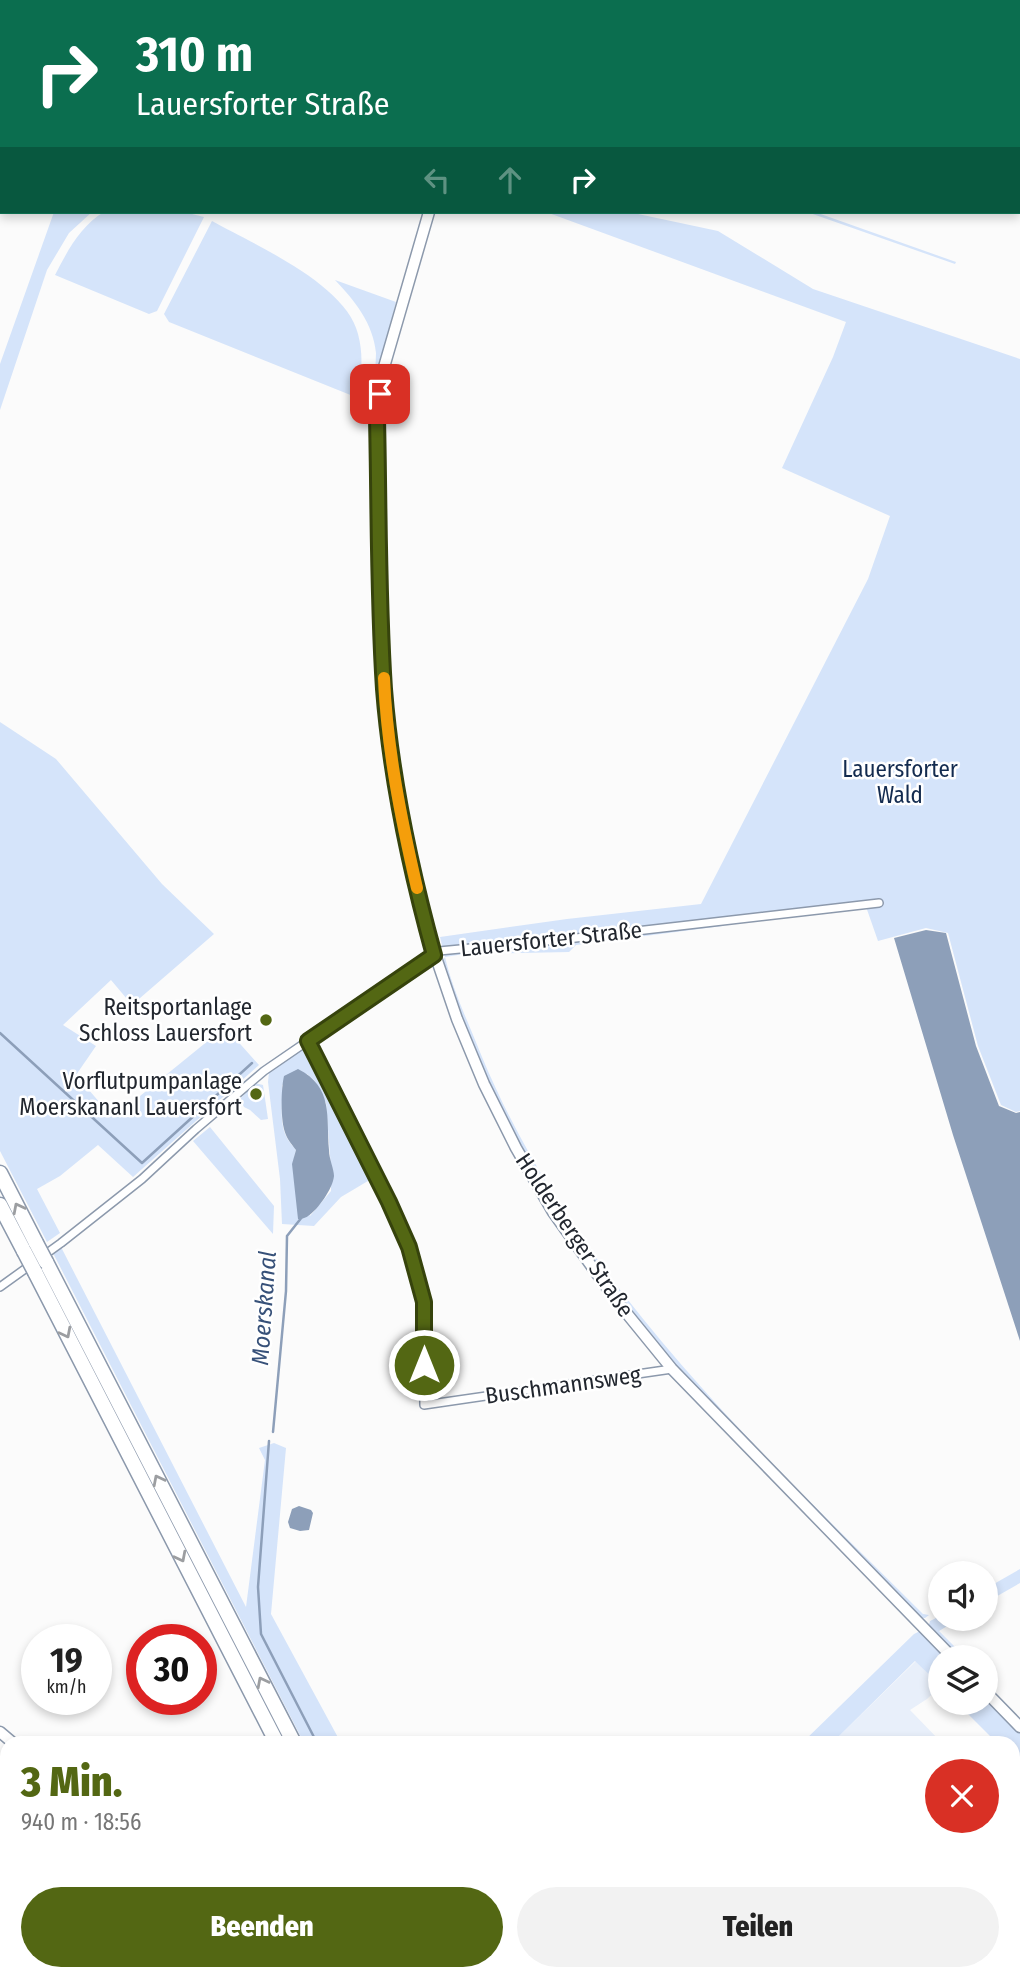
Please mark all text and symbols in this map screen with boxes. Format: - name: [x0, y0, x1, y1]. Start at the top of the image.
- text: 310 m: [136, 25, 253, 84]
- icon: right: [21, 28, 112, 119]
- text: Lauersforter Straße: [136, 85, 390, 123]
- icon: left: [418, 161, 456, 199]
- icon: ahead: [491, 161, 529, 199]
- icon: right: [564, 161, 602, 199]
- pin: [350, 364, 410, 424]
- icon: arrive: [361, 375, 399, 413]
- park label: Lauersforter Wald: [842, 755, 958, 809]
- street label: Lauersforter Straße: [459, 916, 643, 962]
- place label: Reitsportanlage Schloss Lauersfort: [79, 993, 252, 1047]
- marker: Reitsportanlage Schloss Lauersfort: [258, 1012, 274, 1028]
- place label: Vorflutpumpanlage Moerskananl Lauersfort: [19, 1067, 242, 1121]
- marker: Vorflutpumpanlage Moerskananl Lauersfort: [248, 1086, 264, 1102]
- street label: Holderberger Straße: [510, 1148, 640, 1322]
- one-way arrow: [13, 1203, 26, 1215]
- water label: Moerskanal: [246, 1250, 282, 1366]
- one-way arrow: [57, 1326, 71, 1338]
- position arrow: [387, 1328, 461, 1402]
- street label: Buschmannsweg: [484, 1360, 643, 1410]
- one-way arrow: [152, 1475, 166, 1487]
- one-way arrow: [173, 1549, 186, 1562]
- map controls: [928, 1561, 998, 1715]
- button: sound: [928, 1561, 998, 1631]
- speed limit sign: 30: [126, 1624, 217, 1715]
- text: 19: [50, 1639, 83, 1681]
- button: layers: [928, 1645, 998, 1715]
- text: km/h: [46, 1676, 87, 1698]
- one-way arrow: [257, 1677, 271, 1689]
- text: 3 Min.: [21, 1757, 122, 1807]
- button: close: [925, 1759, 999, 1833]
- text: 940 m · 18:56: [21, 1808, 141, 1836]
- button: Beenden: [21, 1887, 503, 1967]
- button: Teilen: [517, 1887, 999, 1967]

